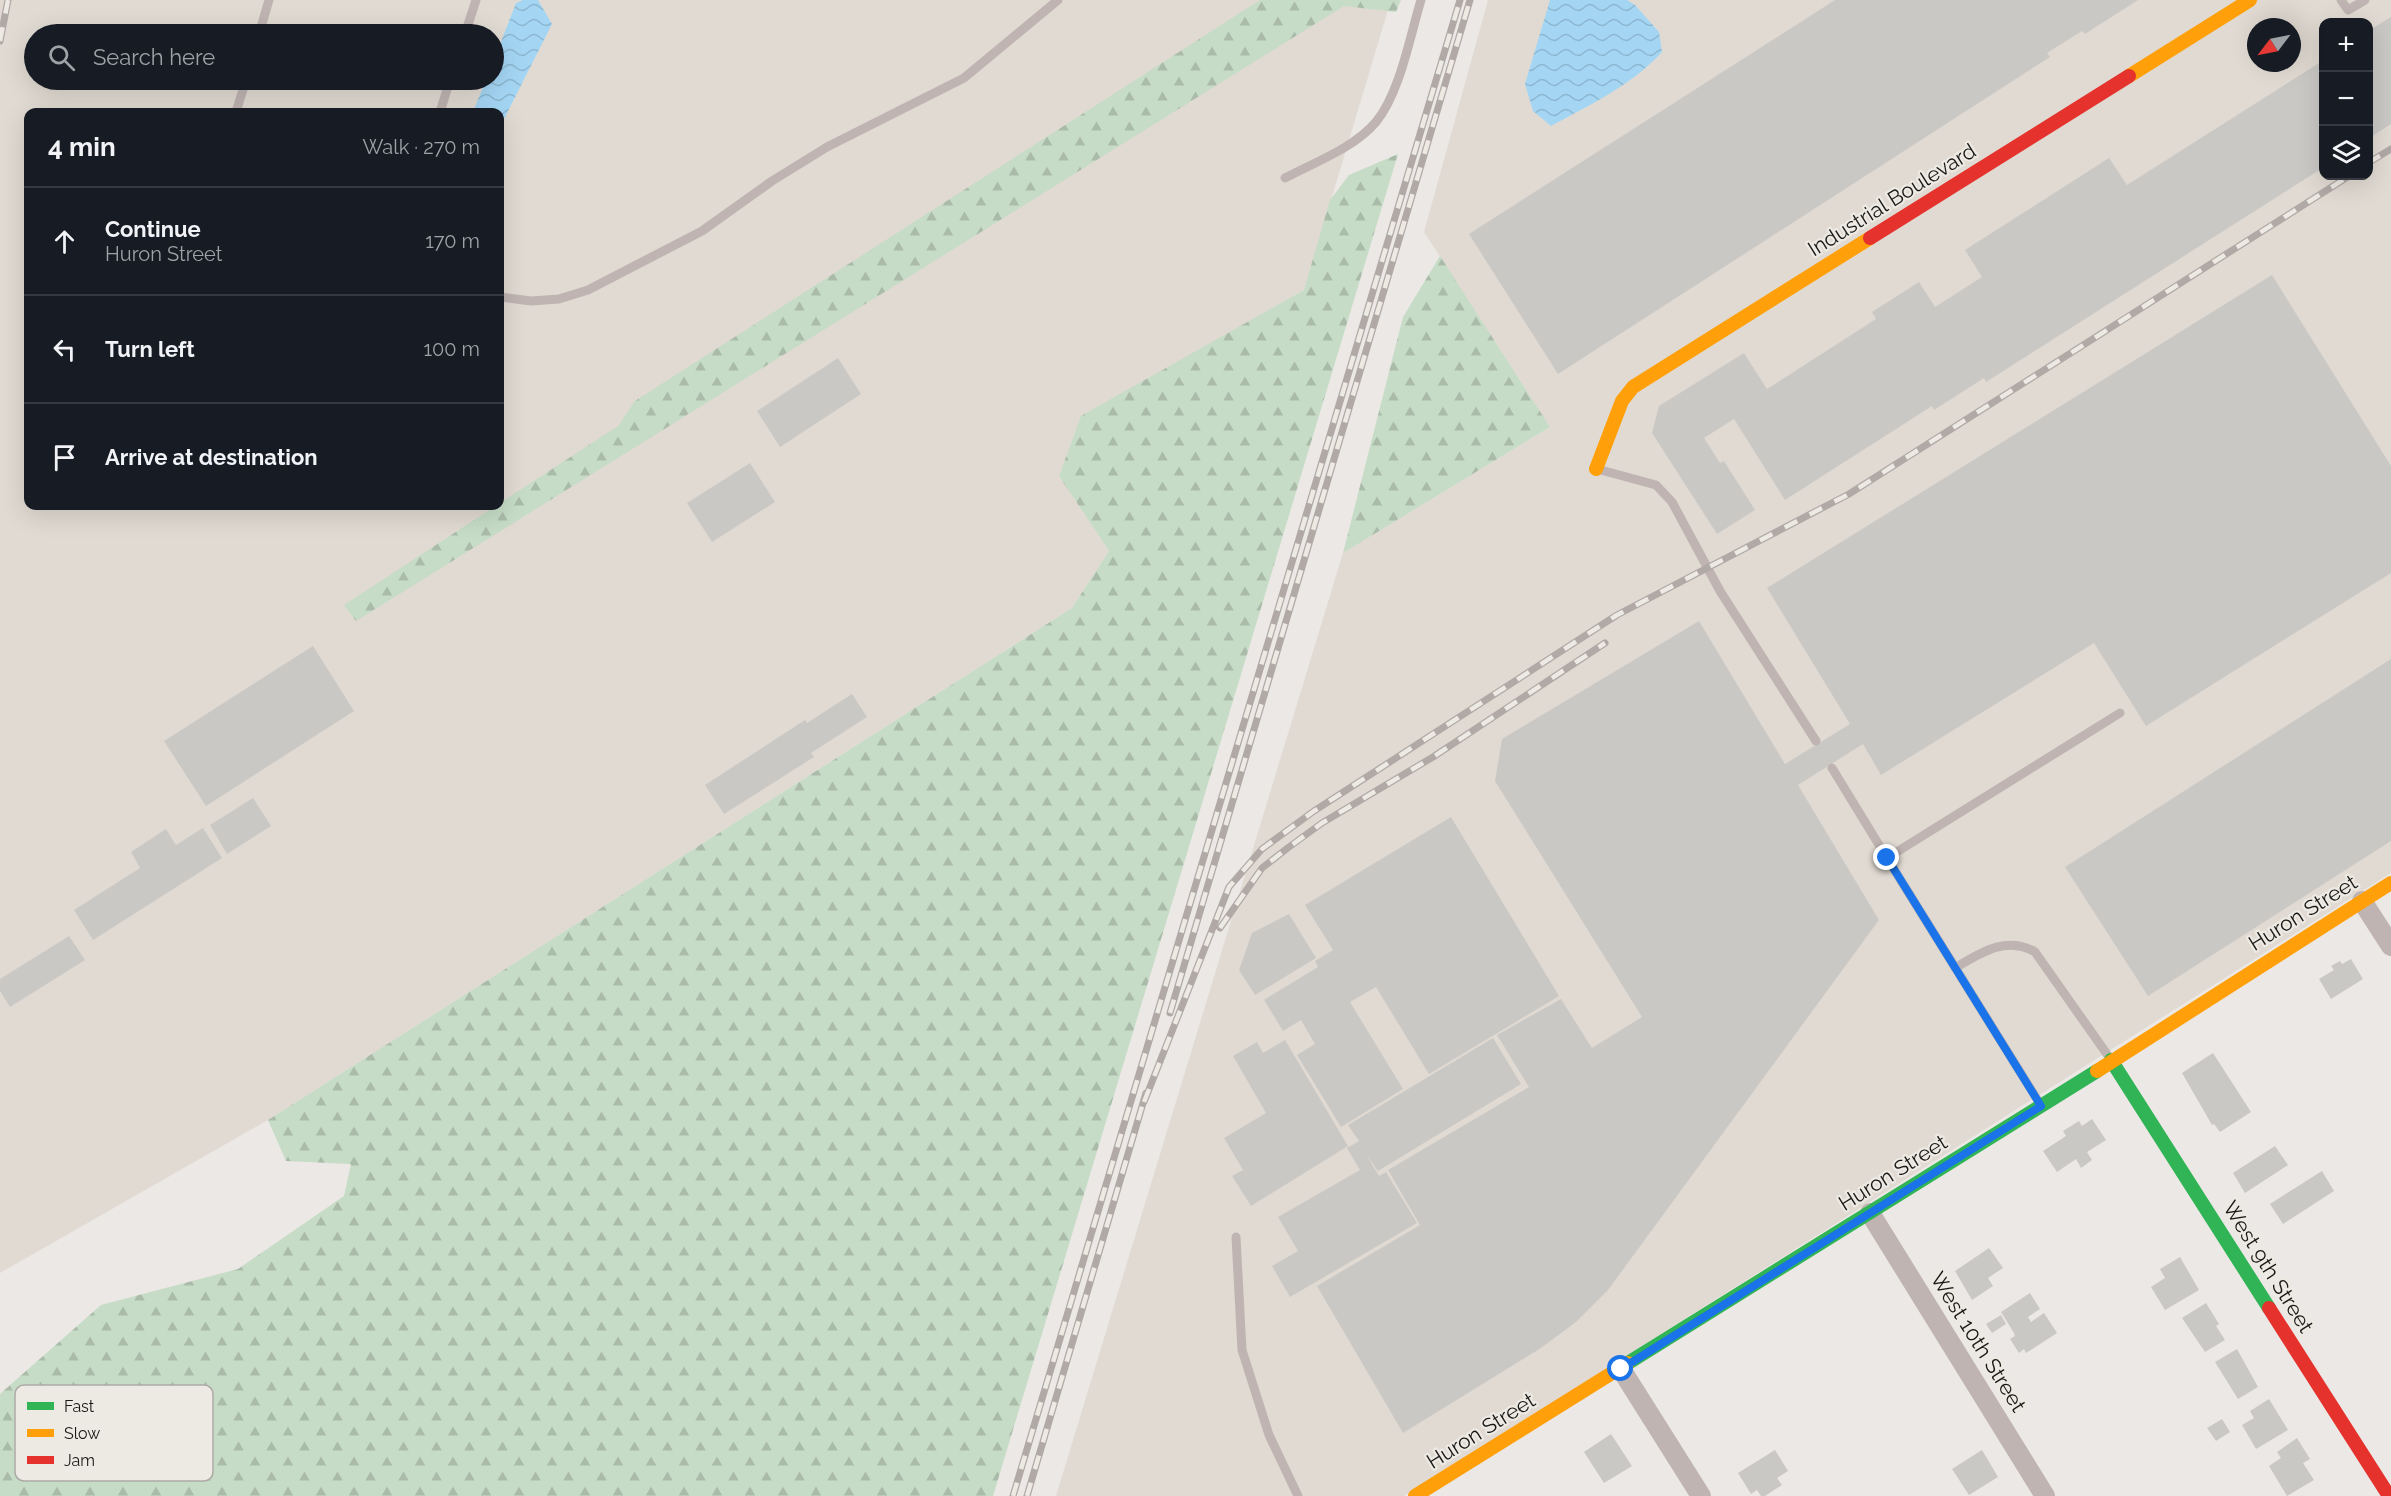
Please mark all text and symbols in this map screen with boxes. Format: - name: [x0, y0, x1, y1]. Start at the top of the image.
- north arrow: [2247, 18, 2301, 72]
- map controls: [2319, 18, 2373, 180]
- button: +: [2319, 18, 2373, 72]
- search box: [24, 24, 504, 90]
- icon: search: [45, 41, 78, 74]
- text: Search here: [93, 44, 215, 70]
- button: −: [2319, 72, 2373, 126]
- button: layers: [2319, 126, 2373, 180]
- text: 4 min: [48, 132, 116, 162]
- text: Walk · 270 m: [362, 135, 480, 159]
- street label: Industrial Boulevard: [1803, 138, 1980, 261]
- text: Continue: [105, 216, 201, 242]
- icon: ahead: [48, 225, 81, 258]
- text: 170 m: [425, 229, 480, 253]
- text: Huron Street: [105, 242, 222, 266]
- icon: left: [48, 333, 81, 366]
- text: Turn left: [105, 336, 195, 362]
- text: 100 m: [423, 337, 480, 361]
- icon: arrive: [48, 441, 81, 474]
- text: Arrive at destination: [105, 444, 318, 470]
- route end: [1873, 844, 1899, 870]
- street label: Huron Street: [2244, 869, 2362, 956]
- street label: Huron Street: [1834, 1129, 1952, 1216]
- street label: West 9th Street: [2218, 1196, 2319, 1337]
- street label: West 10th Street: [1925, 1267, 2031, 1416]
- route start: [1607, 1355, 1633, 1381]
- legend: [15, 1385, 213, 1481]
- street label: Huron Street: [1422, 1387, 1540, 1474]
- text: Fast: [64, 1397, 95, 1416]
- text: Slow: [64, 1424, 100, 1443]
- text: Jam: [64, 1451, 95, 1470]

